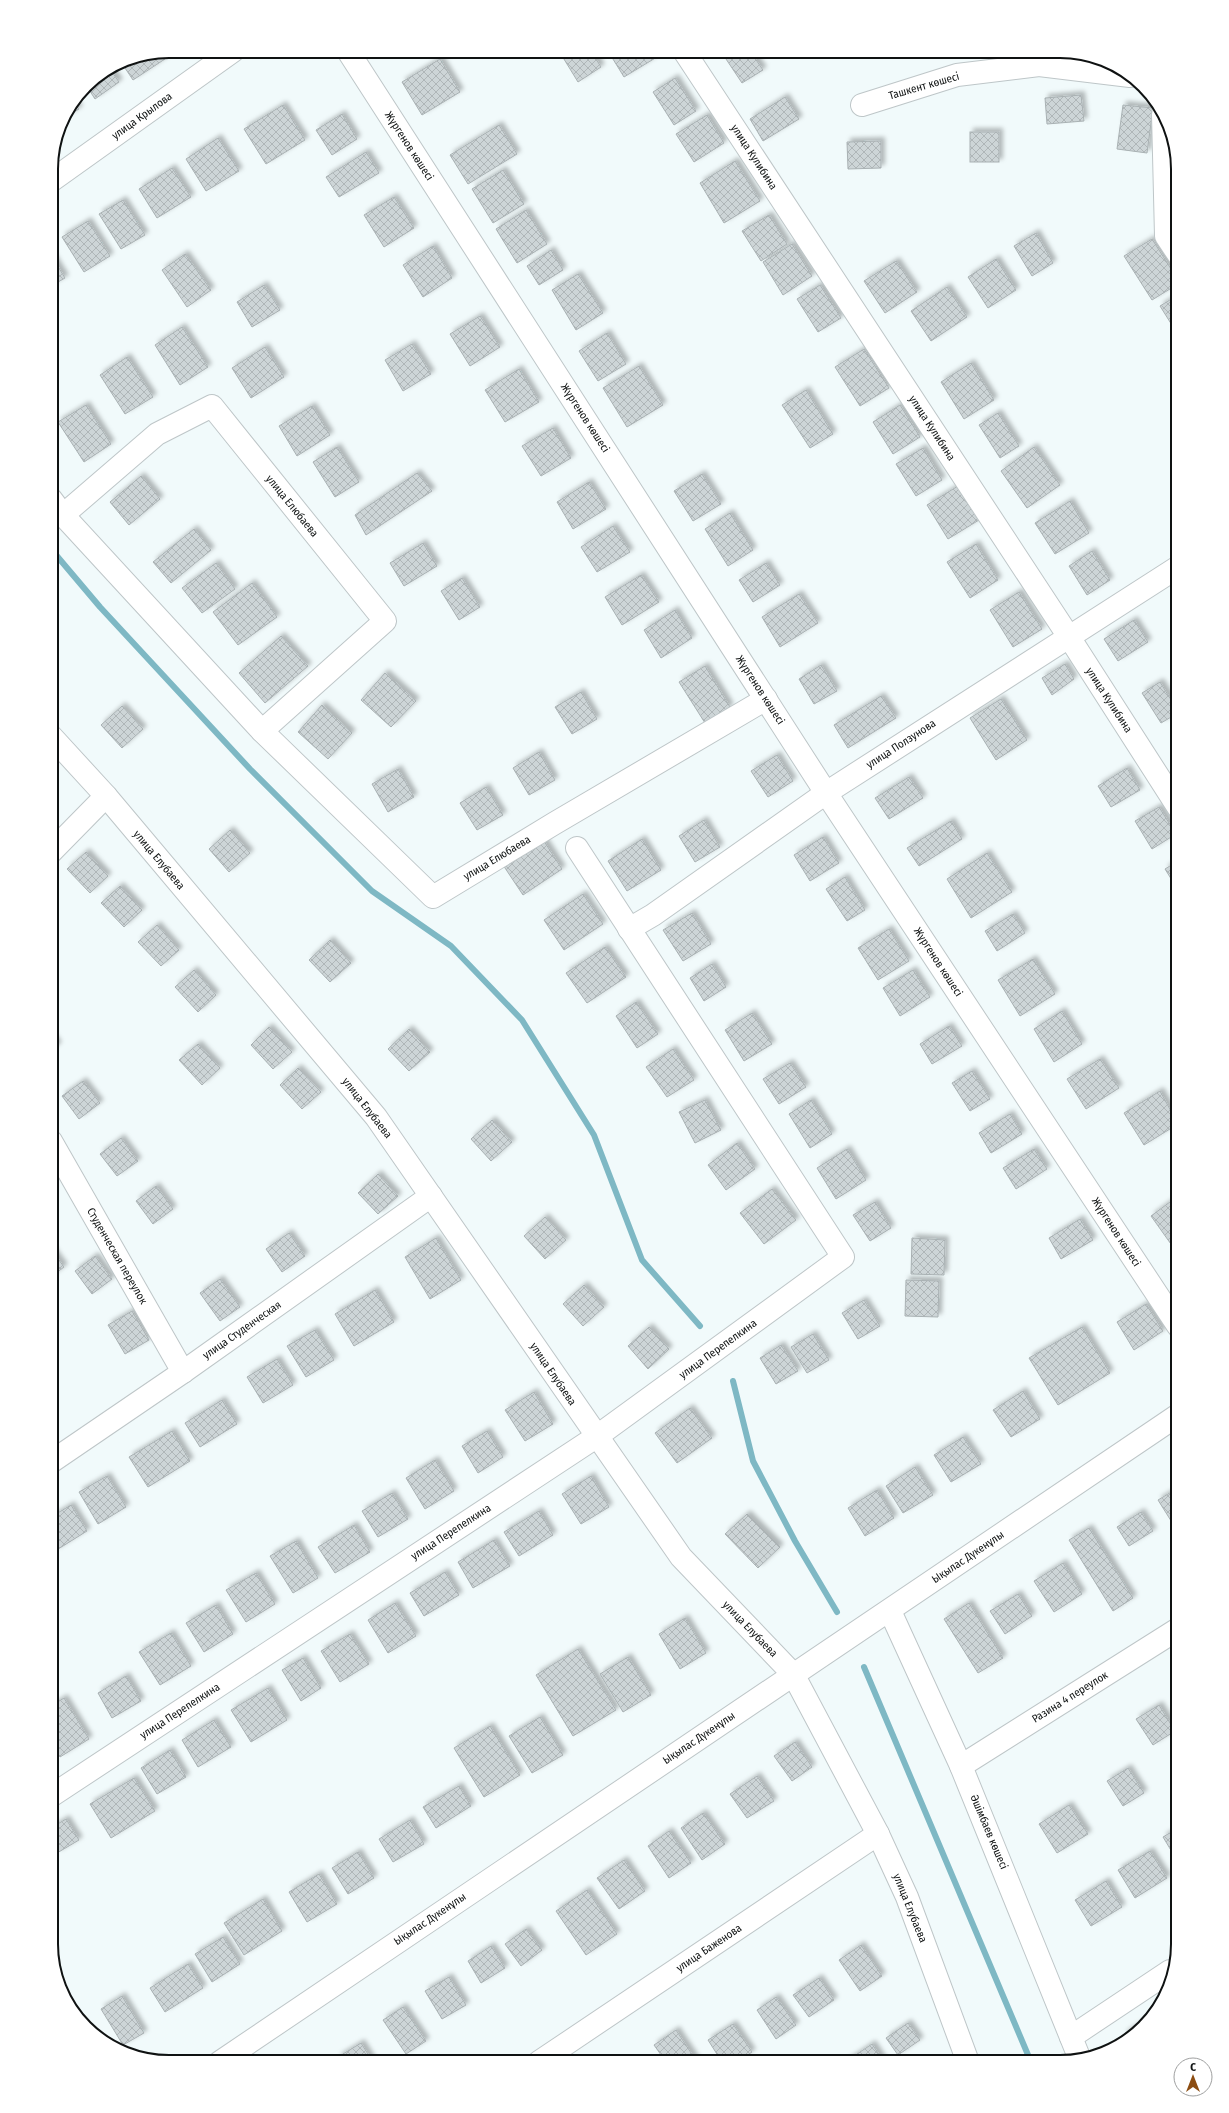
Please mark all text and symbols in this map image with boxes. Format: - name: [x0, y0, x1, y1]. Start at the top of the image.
- street label: Ташкент көшесі: [887, 70, 961, 102]
- street label: улица Крылова: [109, 90, 175, 142]
- street label: Жүргенов көшесі: [382, 109, 436, 183]
- street label: улица Кулибина: [728, 122, 780, 192]
- street label: Жүргенов көшесі: [558, 381, 612, 455]
- street label: улица Кулибина: [906, 393, 958, 463]
- street label: улица Елюбаева: [263, 472, 321, 540]
- street label: Жүргенов көшесі: [733, 653, 787, 727]
- street label: улица Кулибина: [1083, 665, 1135, 735]
- street label: улица Ползунова: [864, 717, 938, 771]
- street label: улица Елубаева: [131, 828, 187, 892]
- street label: улица Елюбаева: [461, 833, 533, 883]
- street label: Жүргенов көшесі: [911, 925, 965, 999]
- street label: улица Елубаева: [339, 1075, 395, 1141]
- street label: Жүргенов көшесі: [1089, 1195, 1143, 1269]
- street label: Студенческая переулок: [84, 1206, 150, 1307]
- street label: улица Студенческая: [200, 1298, 284, 1362]
- street label: улица Перепелкина: [677, 1317, 759, 1381]
- street label: улица Елубаева: [527, 1340, 579, 1408]
- street label: улица Перепелкина: [409, 1501, 493, 1563]
- street label: Ықылас Дүкенұлы: [930, 1528, 1006, 1586]
- street label: улица Елубаева: [720, 1598, 780, 1660]
- street label: Разина 4 переулок: [1030, 1668, 1111, 1726]
- street label: улица Перепелкина: [138, 1680, 222, 1742]
- street label: Ықылас Дүкенұлы: [661, 1709, 737, 1767]
- street label: Әшімбаев көшесі: [967, 1793, 1011, 1872]
- street label: улица Елубаева: [890, 1872, 930, 1944]
- street label: Ықылас Дүкенұлы: [392, 1890, 468, 1948]
- street label: улица Баженова: [674, 1921, 744, 1975]
- north arrow: [1173, 2057, 1213, 2097]
- text: С: [1190, 2061, 1196, 2074]

